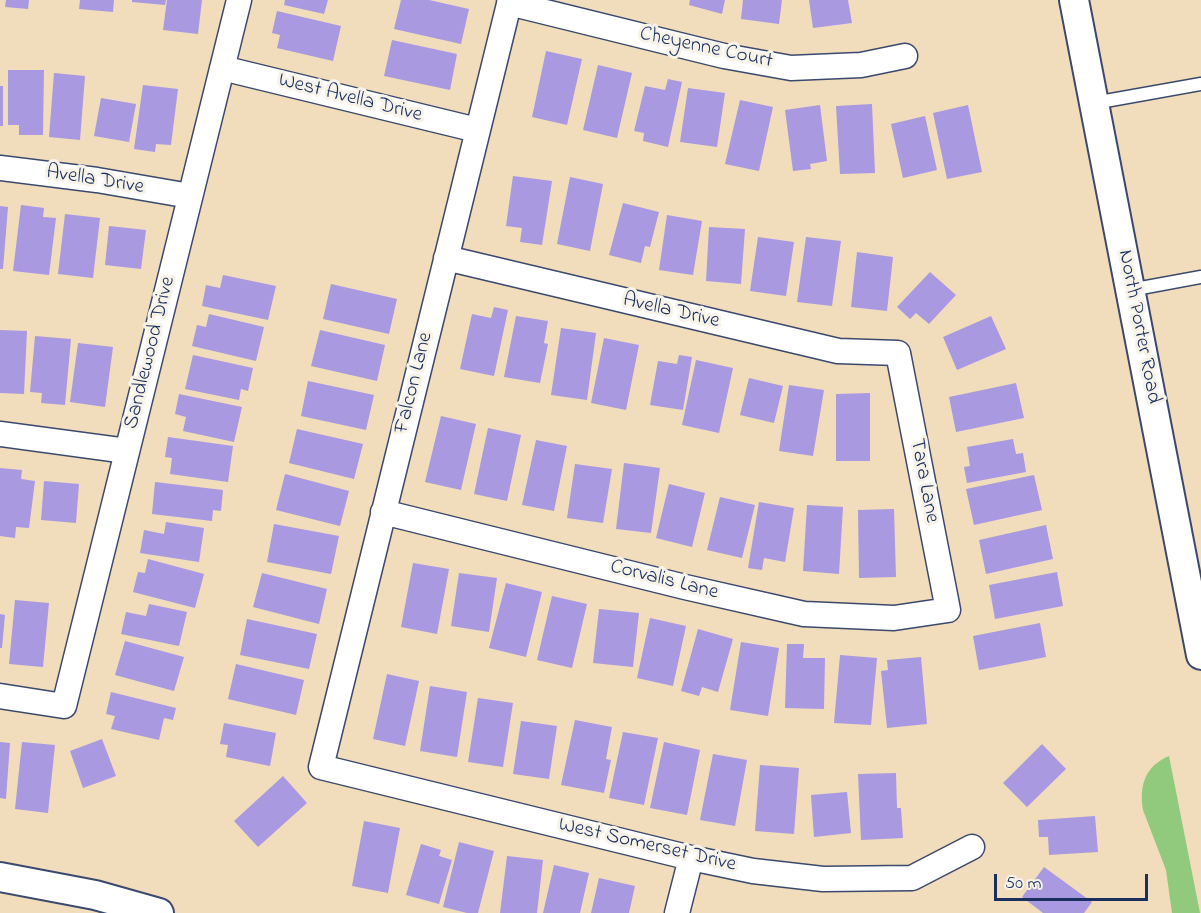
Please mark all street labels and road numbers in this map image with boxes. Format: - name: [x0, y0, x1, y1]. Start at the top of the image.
- street label: Cheyenne Court: [637, 23, 775, 75]
- street label: West Avella Drive: [276, 69, 424, 129]
- street label: Avella Drive: [44, 161, 146, 201]
- street label: North Porter Road: [1111, 248, 1165, 406]
- street label: Sandlewood Drive: [120, 274, 182, 432]
- street label: Avella Drive: [620, 289, 722, 335]
- street label: Falcon Lane: [390, 330, 440, 436]
- street label: Tara Lane: [902, 437, 944, 525]
- street label: Corvalis Lane: [607, 555, 721, 607]
- street label: West Somerset Drive: [556, 813, 738, 879]

